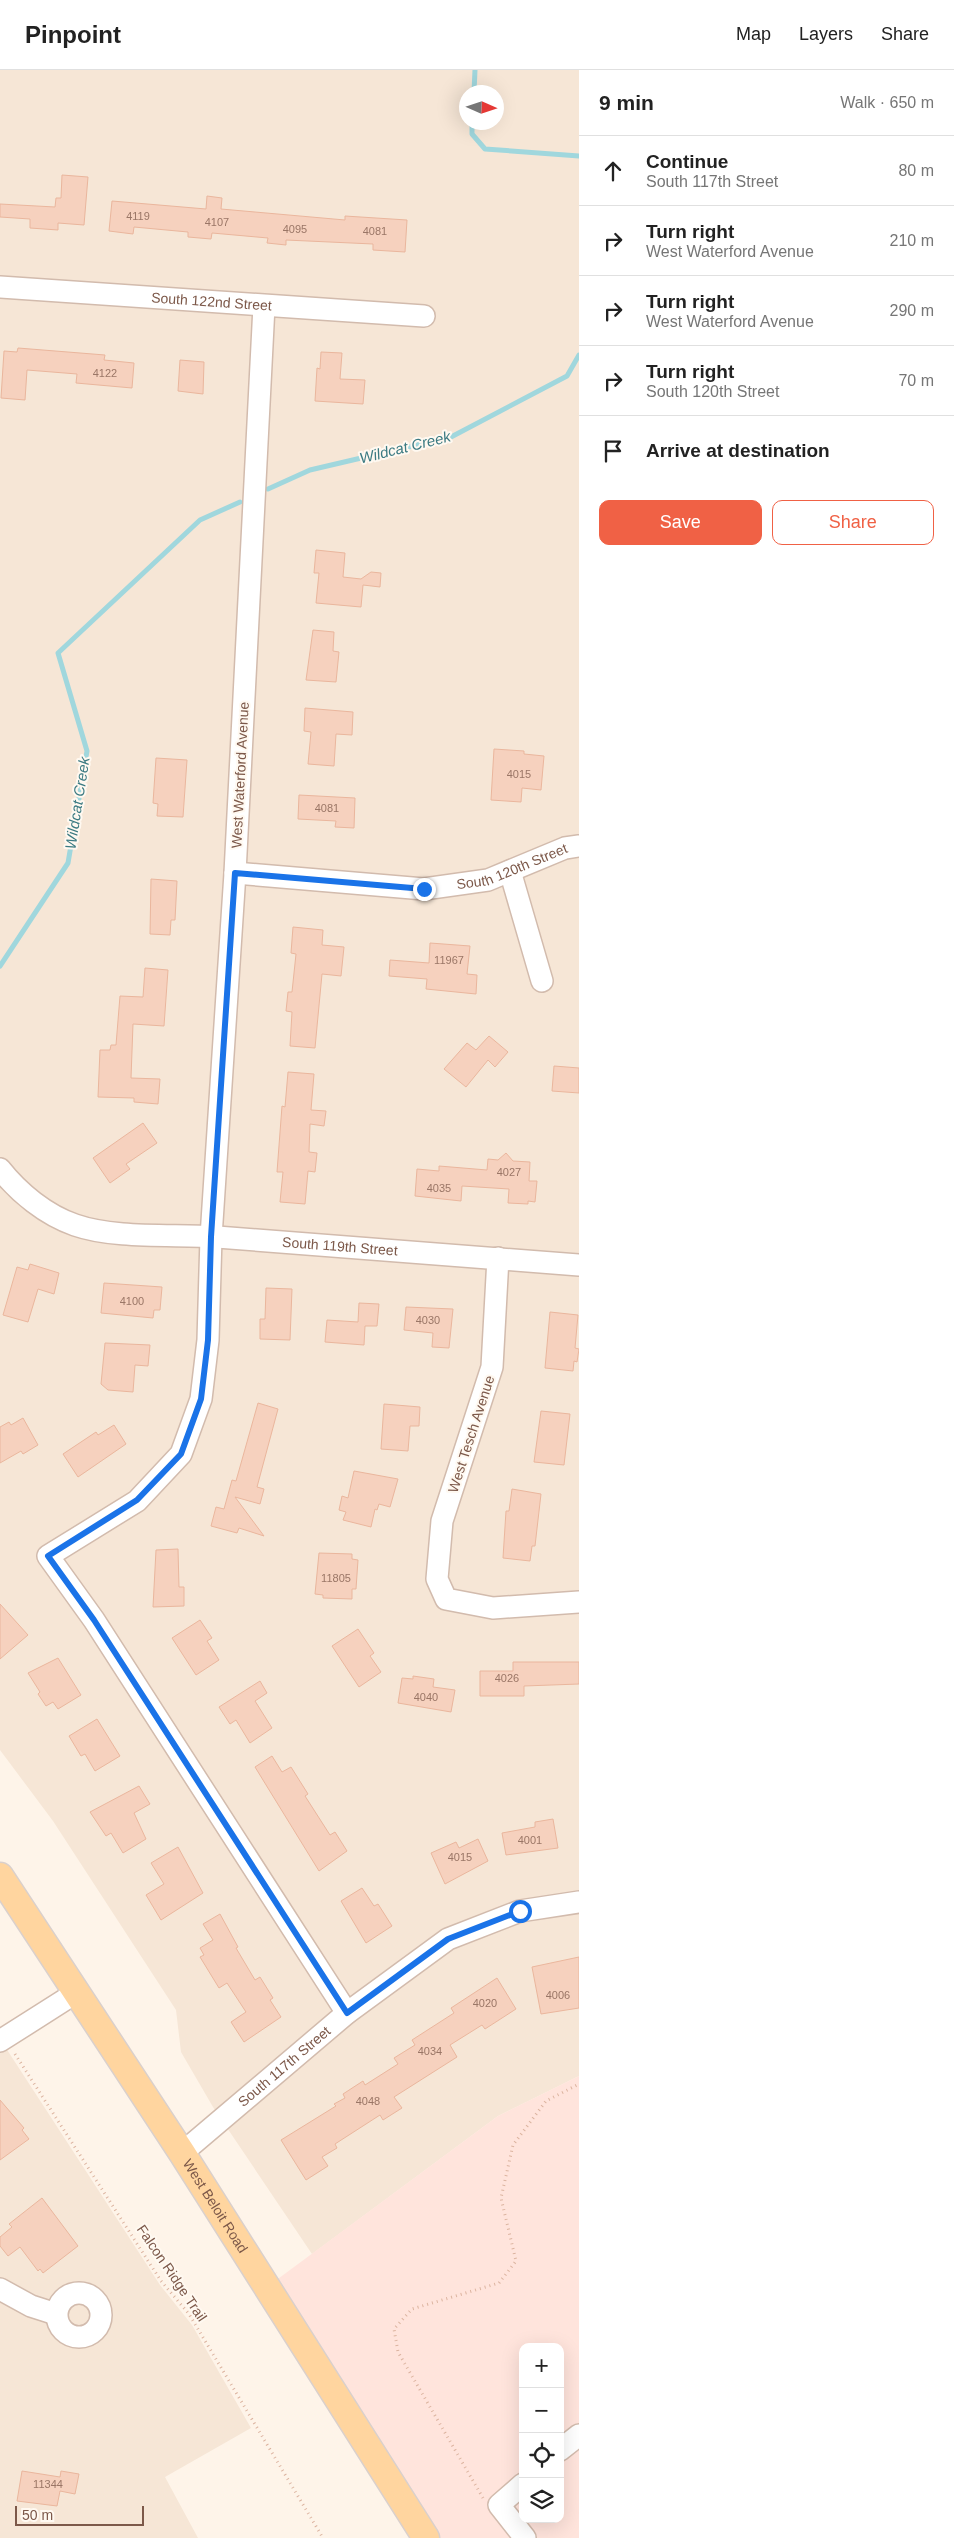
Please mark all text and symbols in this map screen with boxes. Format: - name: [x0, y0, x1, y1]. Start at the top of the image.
- text: Pinpoint: [25, 21, 121, 48]
- text: Map: [736, 24, 771, 44]
- text: Layers: [799, 24, 853, 44]
- text: Share: [881, 24, 929, 44]
- north arrow: [459, 85, 504, 130]
- text: 9 min: [599, 91, 654, 114]
- text: Walk · 650 m: [840, 94, 934, 111]
- text: Continue: [646, 151, 728, 172]
- icon: ahead: [599, 157, 627, 185]
- text: 80 m: [898, 162, 934, 179]
- text: South 117th Street: [646, 173, 778, 190]
- house number: 4119: [126, 210, 150, 222]
- house number: 4107: [205, 216, 229, 228]
- text: Turn right: [646, 221, 734, 242]
- house number: 4095: [283, 223, 307, 235]
- house number: 4081: [363, 225, 387, 237]
- icon: right: [599, 227, 627, 255]
- text: 210 m: [890, 232, 934, 249]
- text: West Waterford Avenue: [646, 243, 814, 260]
- street label: South 122nd Street: [151, 289, 272, 314]
- text: Turn right: [646, 291, 734, 312]
- icon: right: [599, 297, 627, 325]
- text: 290 m: [890, 302, 934, 319]
- text: West Waterford Avenue: [646, 313, 814, 330]
- text: Turn right: [646, 361, 734, 382]
- house number: 4122: [93, 367, 117, 379]
- icon: right: [599, 367, 627, 395]
- text: 70 m: [898, 372, 934, 389]
- text: South 120th Street: [646, 383, 779, 400]
- water label: Wildcat Creek: [358, 427, 454, 467]
- icon: arrive: [599, 437, 627, 465]
- text: Arrive at destination: [646, 440, 830, 461]
- button: Save: [599, 500, 762, 545]
- button: Share: [772, 500, 934, 545]
- street label: West Waterford Avenue: [228, 701, 252, 849]
- water label: Wildcat Creek: [61, 754, 93, 850]
- house number: 4015: [507, 768, 531, 780]
- house number: 4081: [315, 802, 339, 814]
- street label: South 120th Street: [455, 840, 570, 892]
- route end: [413, 878, 436, 901]
- house number: 11967: [434, 954, 464, 966]
- house number: 4027: [497, 1166, 521, 1178]
- house number: 4035: [427, 1182, 451, 1194]
- street label: South 119th Street: [282, 1234, 398, 1259]
- house number: 4100: [120, 1295, 144, 1307]
- house number: 4030: [416, 1314, 440, 1326]
- street label: West Tesch Avenue: [445, 1373, 498, 1495]
- house number: 11805: [321, 1572, 351, 1584]
- house number: 4026: [495, 1672, 519, 1684]
- house number: 4040: [414, 1691, 438, 1703]
- house number: 4001: [518, 1834, 542, 1846]
- house number: 4015: [448, 1851, 472, 1863]
- route start: [509, 1900, 532, 1923]
- house number: 4006: [546, 1989, 570, 2001]
- house number: 4020: [473, 1997, 497, 2009]
- street label: South 117th Street: [235, 2023, 334, 2110]
- house number: 4034: [418, 2045, 442, 2057]
- house number: 4048: [356, 2095, 380, 2107]
- street label: West Beloit Road: [180, 2156, 251, 2256]
- street label: Falcon Ridge Trail: [134, 2222, 210, 2324]
- map controls: [519, 2343, 564, 2523]
- button: +: [519, 2343, 564, 2388]
- button: −: [519, 2388, 564, 2433]
- button: locate: [519, 2433, 564, 2478]
- house number: 11344: [33, 2478, 63, 2490]
- button: layers: [519, 2478, 564, 2523]
- scale bar: [15, 2503, 144, 2526]
- text: 50 m: [22, 2507, 53, 2523]

